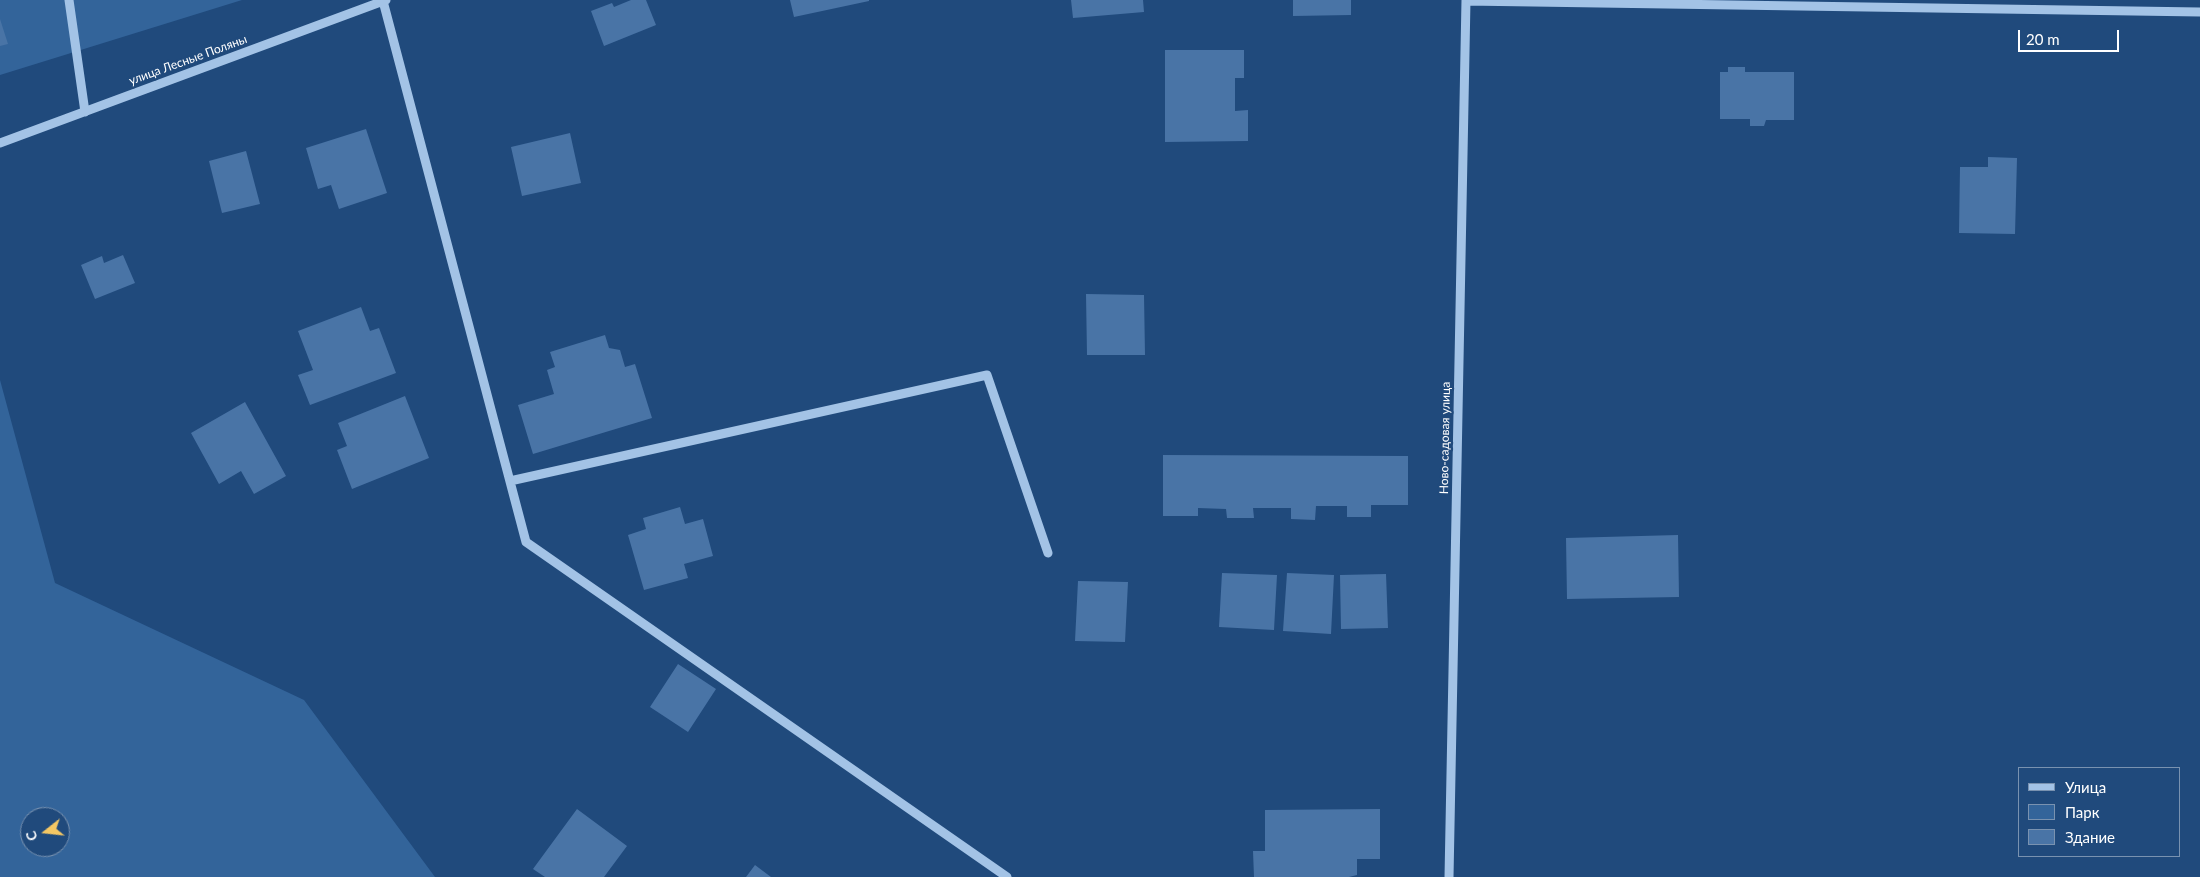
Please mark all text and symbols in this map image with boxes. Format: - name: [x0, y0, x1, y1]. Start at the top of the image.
- scale bar: [2020, 20, 2121, 52]
- text: 20 m: [2026, 30, 2060, 48]
- street label: улица Лесные Поляны: [127, 32, 249, 88]
- street label: Ново-садовая улица: [1437, 382, 1453, 494]
- legend: [2018, 767, 2180, 857]
- text: Улица: [2065, 778, 2106, 796]
- text: Парк: [2065, 803, 2099, 821]
- north arrow: [20, 807, 70, 857]
- text: Здание: [2065, 828, 2115, 846]
- text: С: [22, 829, 41, 843]

